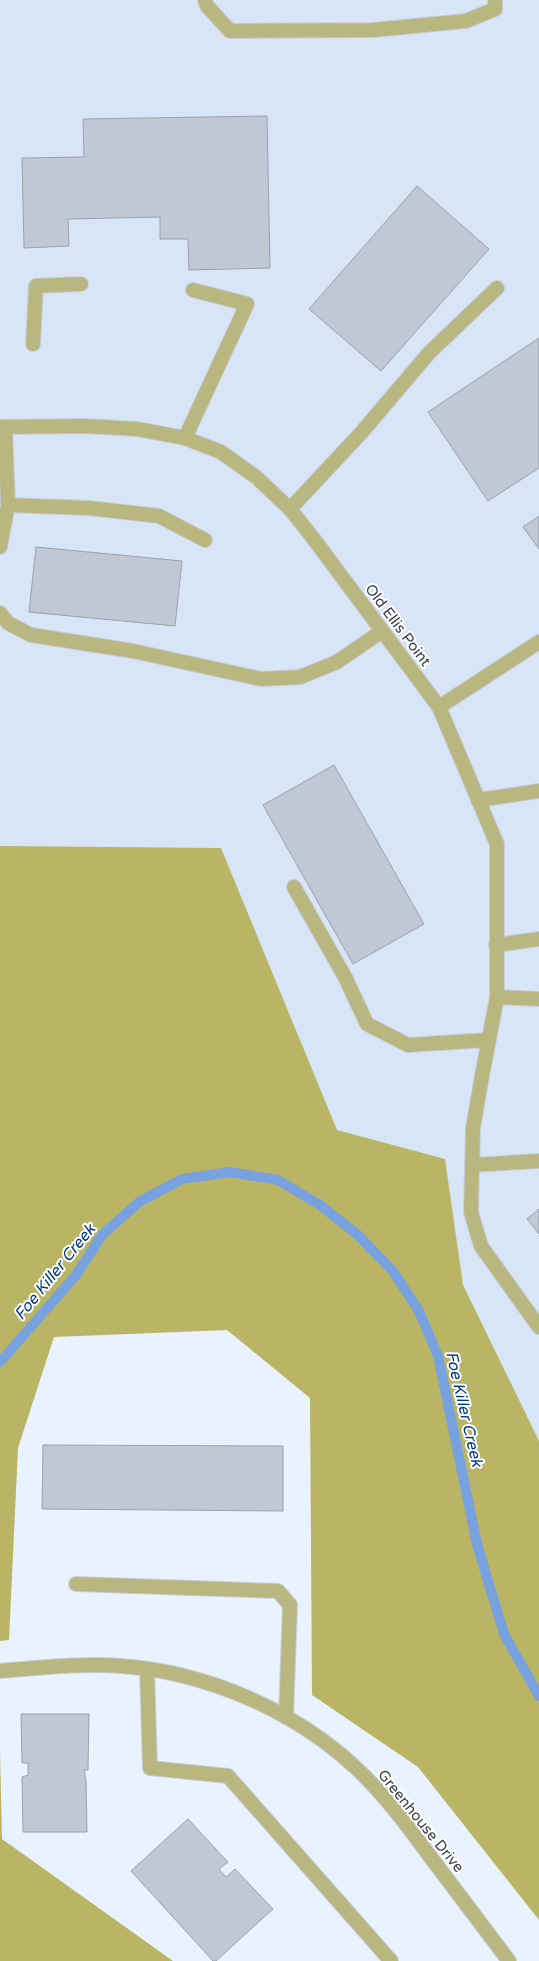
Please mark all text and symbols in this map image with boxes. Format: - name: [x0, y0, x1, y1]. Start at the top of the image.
- street label: Old Ellis Point: [361, 580, 435, 670]
- water label: Foe Killer Creek: [10, 1219, 101, 1324]
- water label: Foe Killer Creek: [441, 1349, 487, 1470]
- street label: Greenhouse Drive: [374, 1766, 468, 1876]

